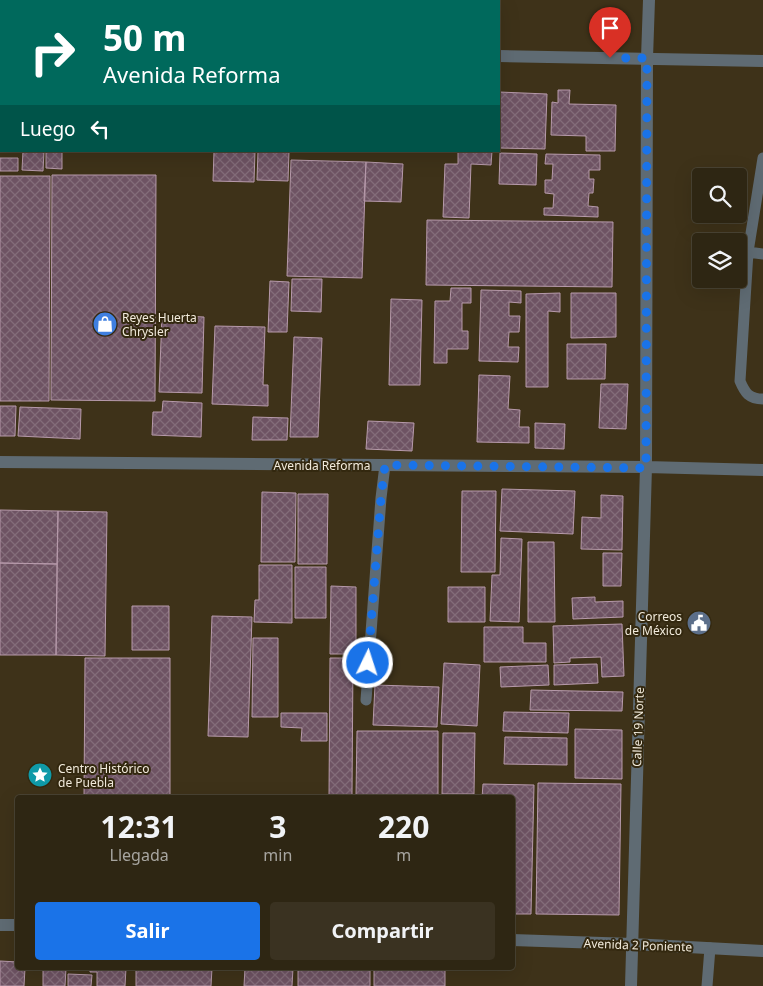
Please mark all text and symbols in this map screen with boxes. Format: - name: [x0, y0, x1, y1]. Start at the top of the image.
- pin: [589, 7, 631, 58]
- text: 50 m: [103, 14, 186, 61]
- icon: arrive: [596, 14, 624, 42]
- icon: right: [20, 20, 85, 85]
- text: Avenida Reforma: [103, 59, 280, 89]
- icon: left: [86, 115, 114, 143]
- text: Luego: [20, 116, 76, 142]
- map controls: [692, 168, 747, 288]
- button: search: [692, 168, 747, 223]
- button: layers: [692, 233, 747, 288]
- place label: Reyes Huerta Chrysler: [122, 309, 197, 340]
- shop icon: Reyes Huerta Chrysler: [92, 311, 118, 337]
- street label: Avenida Reforma: [274, 457, 370, 474]
- place label: Correos de México: [625, 608, 682, 639]
- public building icon: Correos de México: [686, 610, 712, 636]
- position arrow: [341, 636, 393, 688]
- street label: Calle 19 Norte: [628, 687, 648, 767]
- place label: Centro Histórico de Puebla: [58, 760, 150, 791]
- place icon: Centro Histórico de Puebla: [27, 762, 53, 788]
- text: 12:31: [101, 806, 178, 847]
- text: 3: [269, 806, 286, 847]
- text: 220: [378, 806, 429, 847]
- text: Llegada: [110, 844, 169, 866]
- text: min: [263, 844, 292, 866]
- text: m: [396, 844, 411, 866]
- button: Salir: [35, 902, 260, 960]
- button: Compartir: [270, 902, 495, 960]
- street label: Avenida 2 Poniente: [583, 935, 693, 955]

